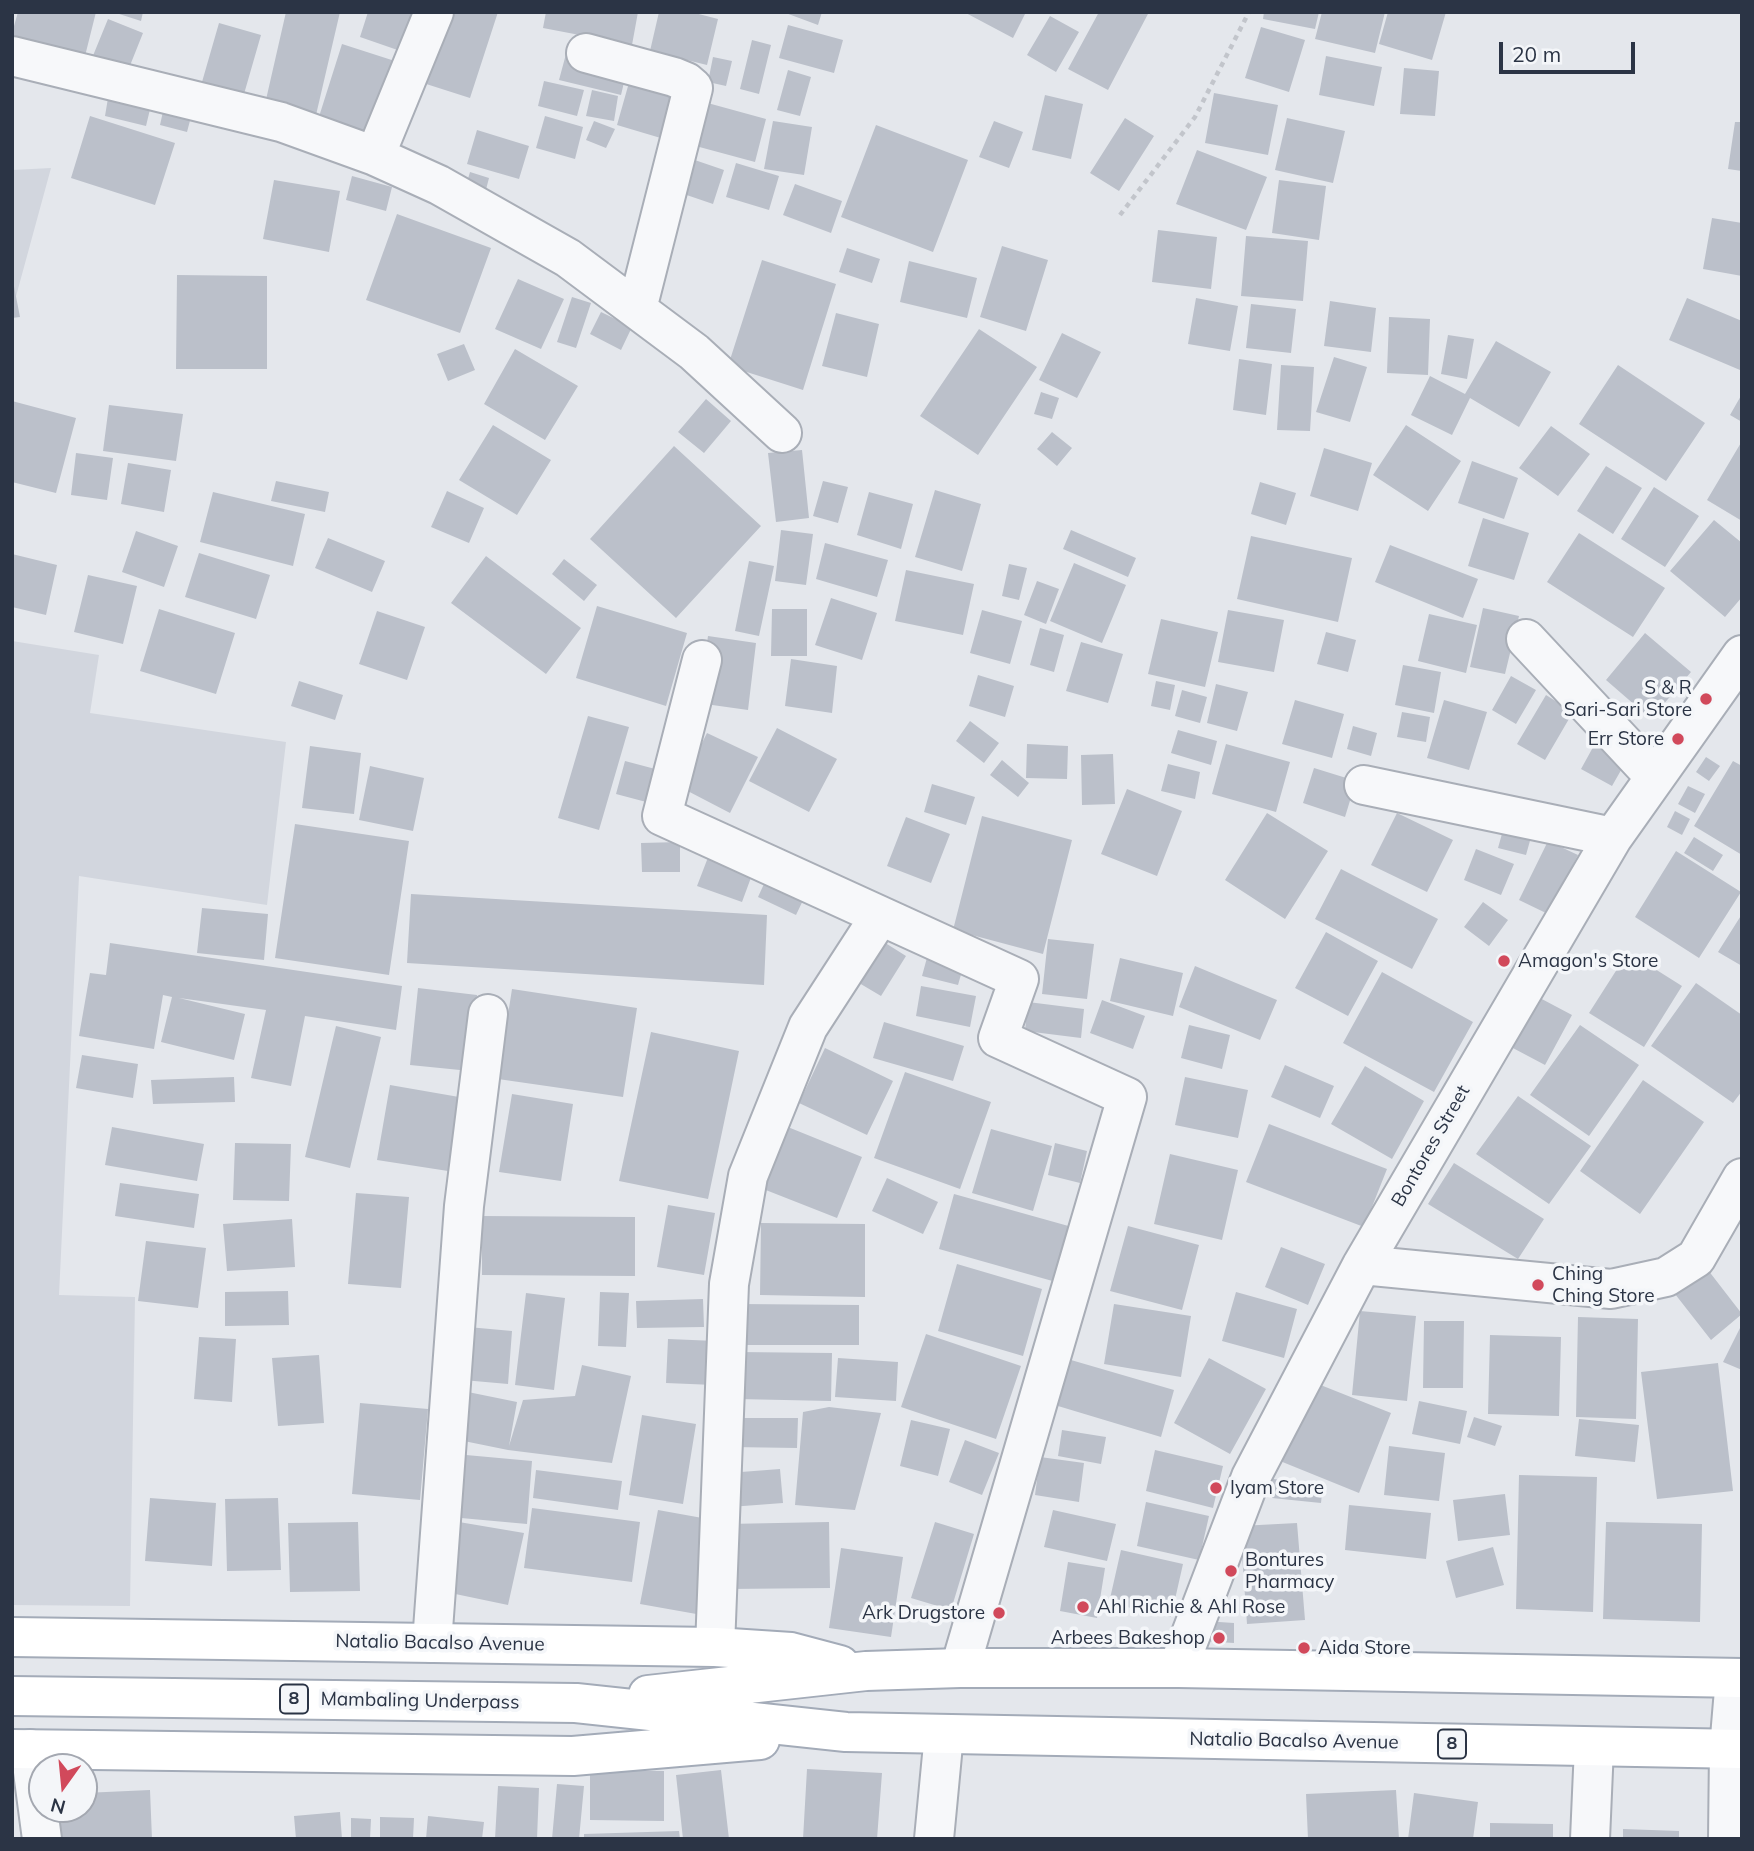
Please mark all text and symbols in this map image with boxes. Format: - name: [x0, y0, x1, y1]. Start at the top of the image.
- scale bar: [1502, 28, 1638, 72]
- text: 20 m: [1512, 41, 1561, 67]
- place label: S & R Sari-Sari Store: [1564, 677, 1692, 721]
- marker: S & R Sari-Sari Store: [1698, 691, 1714, 707]
- place label: Err Store: [1588, 728, 1664, 750]
- marker: Err Store: [1670, 731, 1686, 747]
- place label: Amagon's Store: [1518, 950, 1658, 972]
- marker: Amagon's Store: [1496, 953, 1512, 969]
- street label: Bontores Street: [1387, 1081, 1475, 1211]
- place label: Ching Ching Store: [1552, 1263, 1655, 1307]
- marker: Ching Ching Store: [1530, 1277, 1546, 1293]
- place label: Iyam Store: [1230, 1477, 1324, 1499]
- marker: Iyam Store: [1208, 1480, 1224, 1496]
- place label: Bontures Pharmacy: [1245, 1549, 1334, 1593]
- marker: Bontures Pharmacy: [1223, 1563, 1239, 1579]
- place label: Ahl Richie & Ahl Rose: [1097, 1596, 1285, 1618]
- marker: Ahl Richie & Ahl Rose: [1075, 1599, 1091, 1615]
- place label: Ark Drugstore: [862, 1602, 985, 1624]
- marker: Ark Drugstore: [991, 1605, 1007, 1621]
- place label: Arbees Bakeshop: [1051, 1627, 1205, 1649]
- street label: Natalio Bacalso Avenue: [335, 1630, 545, 1656]
- marker: Arbees Bakeshop: [1211, 1630, 1227, 1646]
- place label: Aida Store: [1318, 1637, 1411, 1659]
- marker: Aida Store: [1296, 1640, 1312, 1656]
- road number: 8: [280, 1684, 308, 1714]
- street label: Mambaling Underpass: [320, 1688, 520, 1714]
- street label: Natalio Bacalso Avenue: [1189, 1728, 1399, 1754]
- road number: 8: [1438, 1730, 1466, 1758]
- north arrow: [28, 1753, 98, 1823]
- text: N: [48, 1793, 68, 1820]

